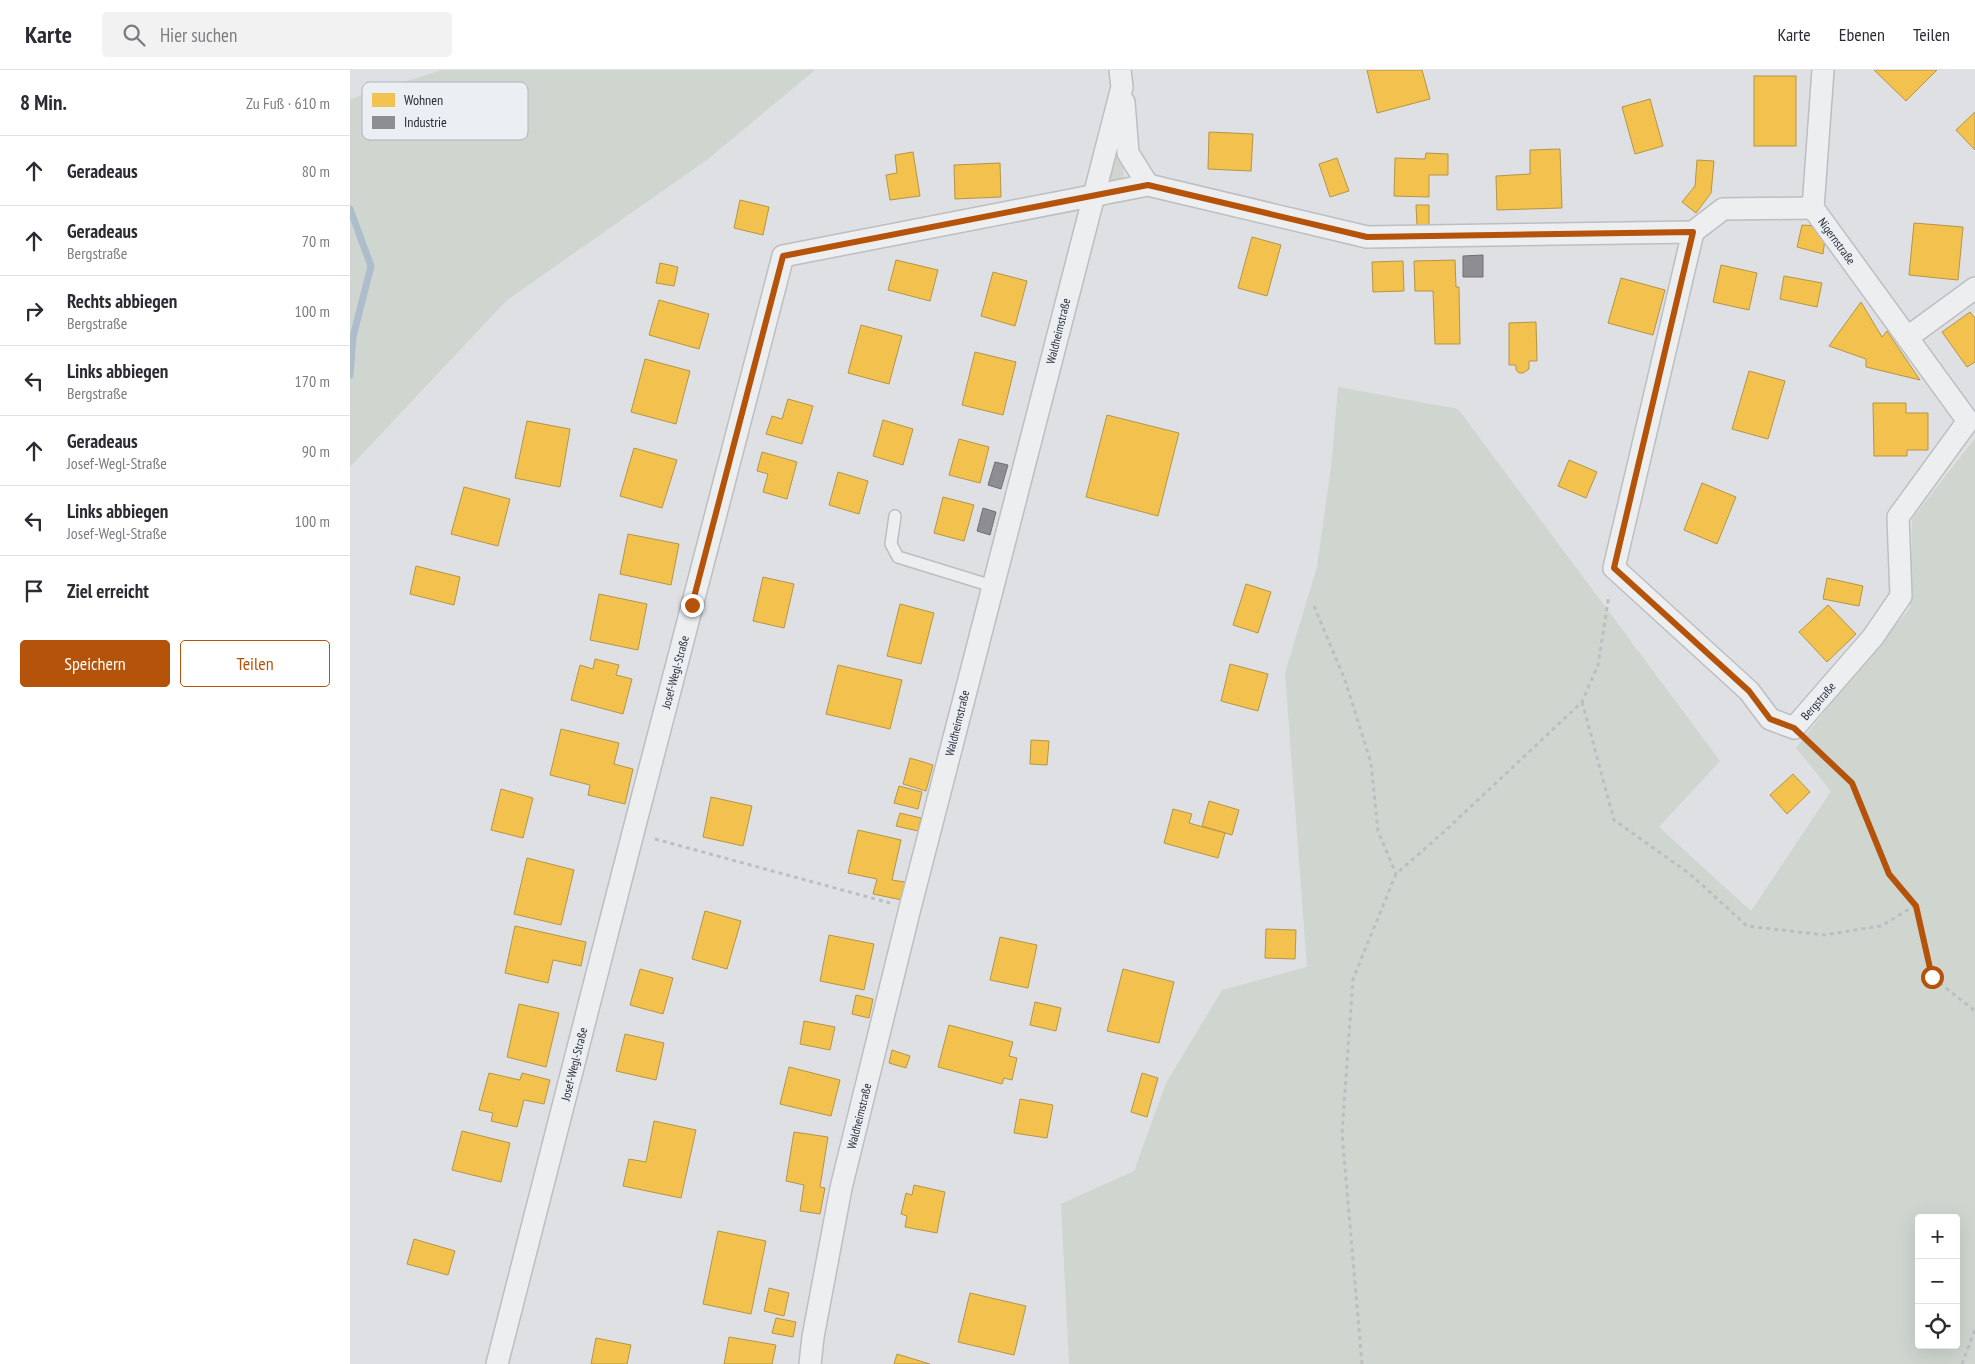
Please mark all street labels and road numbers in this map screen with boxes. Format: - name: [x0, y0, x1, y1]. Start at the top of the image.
- street label: Nigernstraße: [1815, 215, 1859, 267]
- street label: Waldheimstraße: [1043, 296, 1073, 365]
- street label: Josef-Wegl-Straße: [658, 634, 692, 711]
- street label: Bergstraße: [1797, 679, 1839, 723]
- street label: Waldheimstraße: [942, 688, 972, 757]
- street label: Josef-Wegl-Straße: [557, 1026, 590, 1103]
- street label: Waldheimstraße: [844, 1081, 874, 1150]

